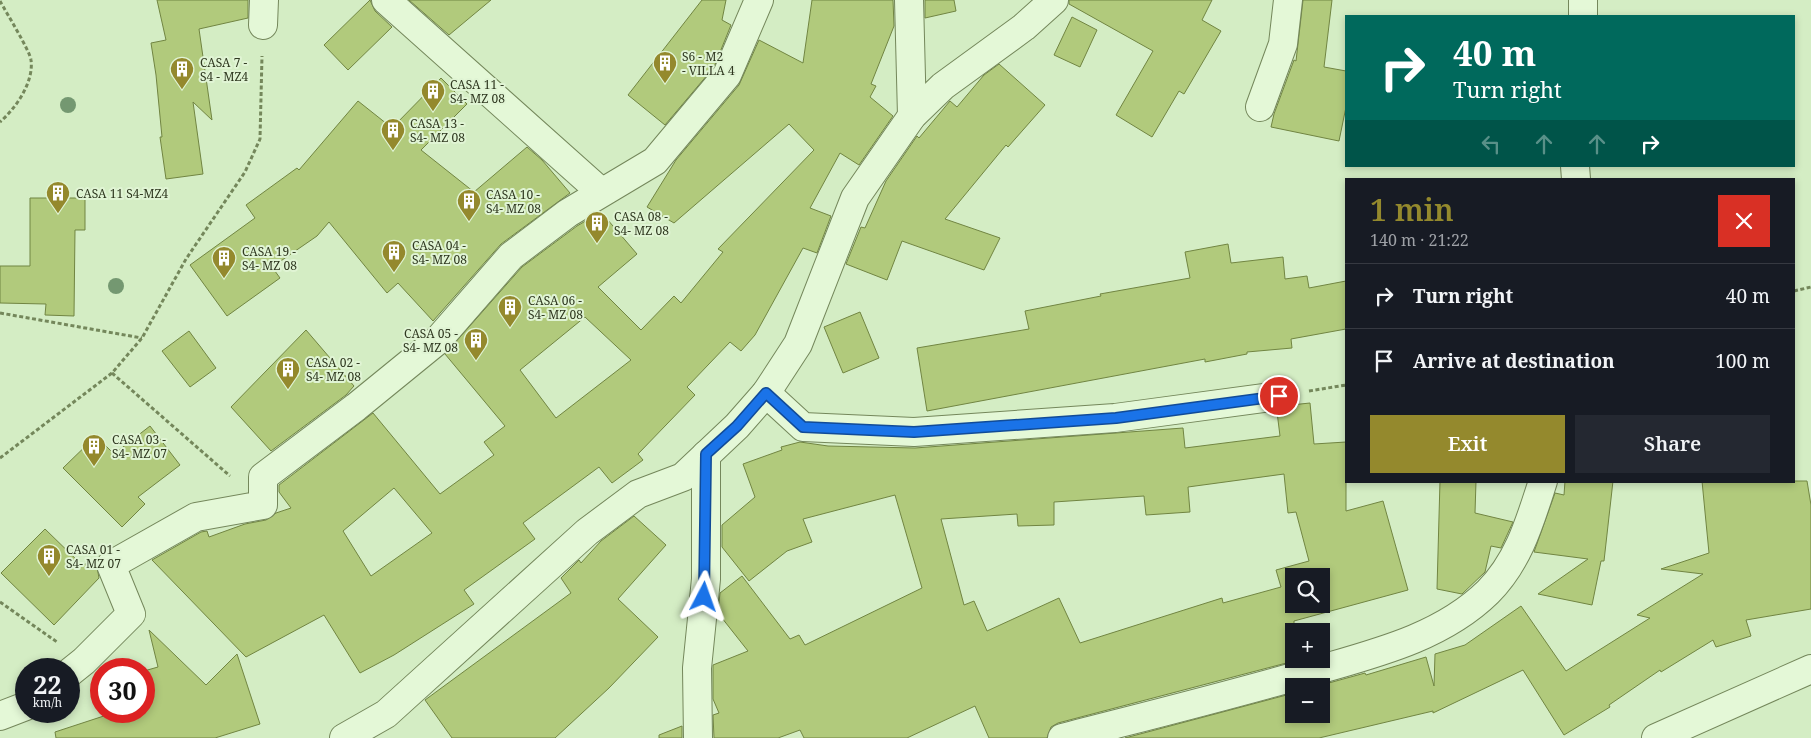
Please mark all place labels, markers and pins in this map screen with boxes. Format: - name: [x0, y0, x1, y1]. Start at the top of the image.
- place label: S6 - M2 - VILLA 4: [682, 48, 735, 79]
- building icon: S6 - M2 - VILLA 4: [652, 50, 678, 84]
- place label: CASA 7 - S4 - MZ4: [200, 54, 249, 85]
- building icon: CASA 7 - S4 - MZ4: [169, 56, 195, 90]
- place label: CASA 11 - S4- MZ 08: [450, 76, 505, 107]
- building icon: CASA 11 - S4- MZ 08: [420, 78, 446, 112]
- place label: CASA 13 - S4- MZ 08: [410, 115, 465, 146]
- building icon: CASA 13 - S4- MZ 08: [380, 117, 406, 151]
- building icon: CASA 11 S4-MZ4: [45, 180, 71, 214]
- place label: CASA 11 S4-MZ4: [76, 185, 169, 202]
- place label: CASA 10 - S4- MZ 08: [486, 186, 541, 217]
- building icon: CASA 10 - S4- MZ 08: [456, 188, 482, 222]
- place label: CASA 08 - S4- MZ 08: [614, 208, 669, 239]
- building icon: CASA 08 - S4- MZ 08: [584, 210, 610, 244]
- place label: CASA 04 - S4- MZ 08: [412, 237, 467, 268]
- building icon: CASA 04 - S4- MZ 08: [381, 239, 407, 273]
- place label: CASA 19 - S4- MZ 08: [242, 243, 297, 274]
- building icon: CASA 19 - S4- MZ 08: [211, 245, 237, 279]
- place label: CASA 06 - S4- MZ 08: [528, 292, 583, 323]
- building icon: CASA 06 - S4- MZ 08: [497, 294, 523, 328]
- place label: CASA 05 - S4- MZ 08: [403, 325, 458, 356]
- building icon: CASA 05 - S4- MZ 08: [463, 327, 489, 361]
- place label: CASA 02 - S4- MZ 08: [306, 354, 361, 385]
- building icon: CASA 02 - S4- MZ 08: [275, 356, 301, 390]
- pin: [1258, 375, 1300, 417]
- place label: CASA 03 - S4- MZ 07: [112, 431, 167, 462]
- building icon: CASA 03 - S4- MZ 07: [81, 433, 107, 467]
- place label: CASA 01 - S4- MZ 07: [66, 541, 121, 572]
- building icon: CASA 01 - S4- MZ 07: [36, 543, 62, 577]

